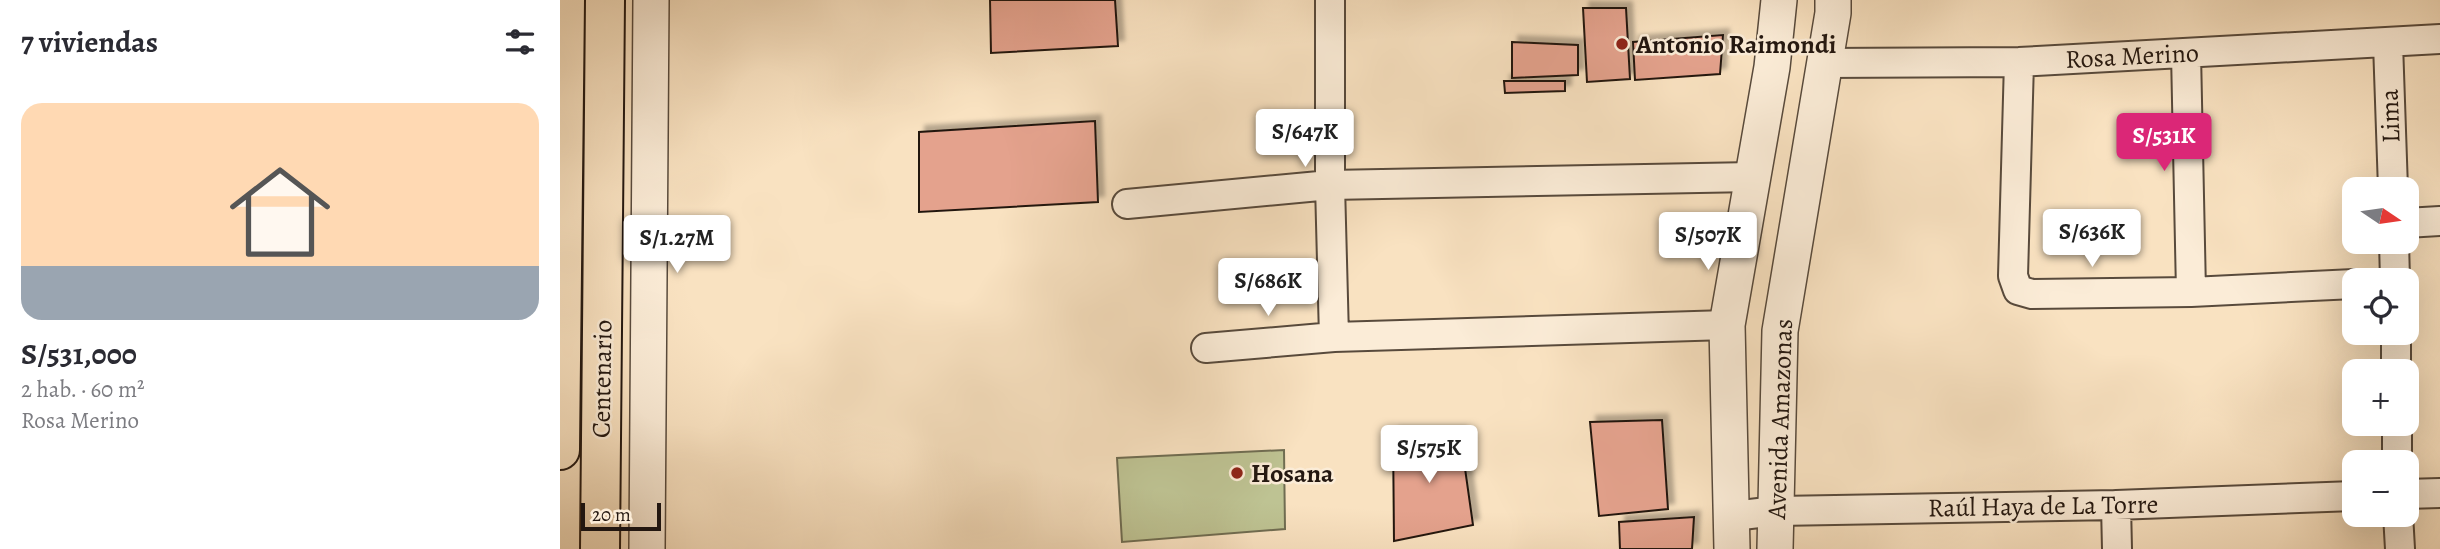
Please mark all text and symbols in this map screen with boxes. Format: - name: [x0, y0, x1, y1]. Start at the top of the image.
- text: 7 viviendas: [21, 22, 158, 62]
- icon: filters: [501, 23, 539, 61]
- place label: Antonio Raimondi: [1635, 27, 1836, 62]
- street label: Rosa Merino: [2064, 35, 2200, 77]
- marker: Antonio Raimondi: [1614, 36, 1630, 52]
- street label: Lima: [2372, 88, 2408, 144]
- pin: S/647K: [1248, 110, 1362, 169]
- pin: S/531K: [2107, 114, 2221, 173]
- text: S/647K: [1272, 116, 1338, 147]
- text: S/531K: [2132, 120, 2196, 151]
- icon: home: [217, 149, 343, 275]
- north arrow: [2342, 177, 2418, 254]
- map controls: [2342, 177, 2419, 527]
- pin: S/636K: [2035, 210, 2149, 269]
- pin: S/507K: [1651, 212, 1765, 272]
- pin: S/1.27M: [612, 216, 742, 275]
- text: S/636K: [2059, 216, 2125, 247]
- text: S/507K: [1675, 219, 1741, 250]
- text: S/1.27M: [640, 222, 714, 253]
- pin: S/686K: [1211, 258, 1325, 318]
- text: S/686K: [1234, 265, 1302, 296]
- button: locate: [2342, 268, 2419, 345]
- street label: Avenida Amazonas: [1759, 318, 1801, 521]
- street label: Centenario: [583, 319, 621, 439]
- text: S/531,000: [21, 334, 137, 374]
- button: +: [2342, 359, 2419, 436]
- text: 2 hab. · 60 m²: [21, 374, 145, 405]
- text: Rosa Merino: [21, 405, 139, 436]
- pin: S/575K: [1372, 426, 1486, 485]
- text: S/575K: [1397, 432, 1461, 463]
- button: −: [2342, 450, 2419, 527]
- place label: Hosana: [1251, 456, 1334, 491]
- marker: Hosana: [1229, 465, 1245, 481]
- street label: Raúl Haya de La Torre: [1928, 486, 2158, 526]
- scale bar: [581, 500, 662, 532]
- text: 20 m: [592, 502, 631, 528]

